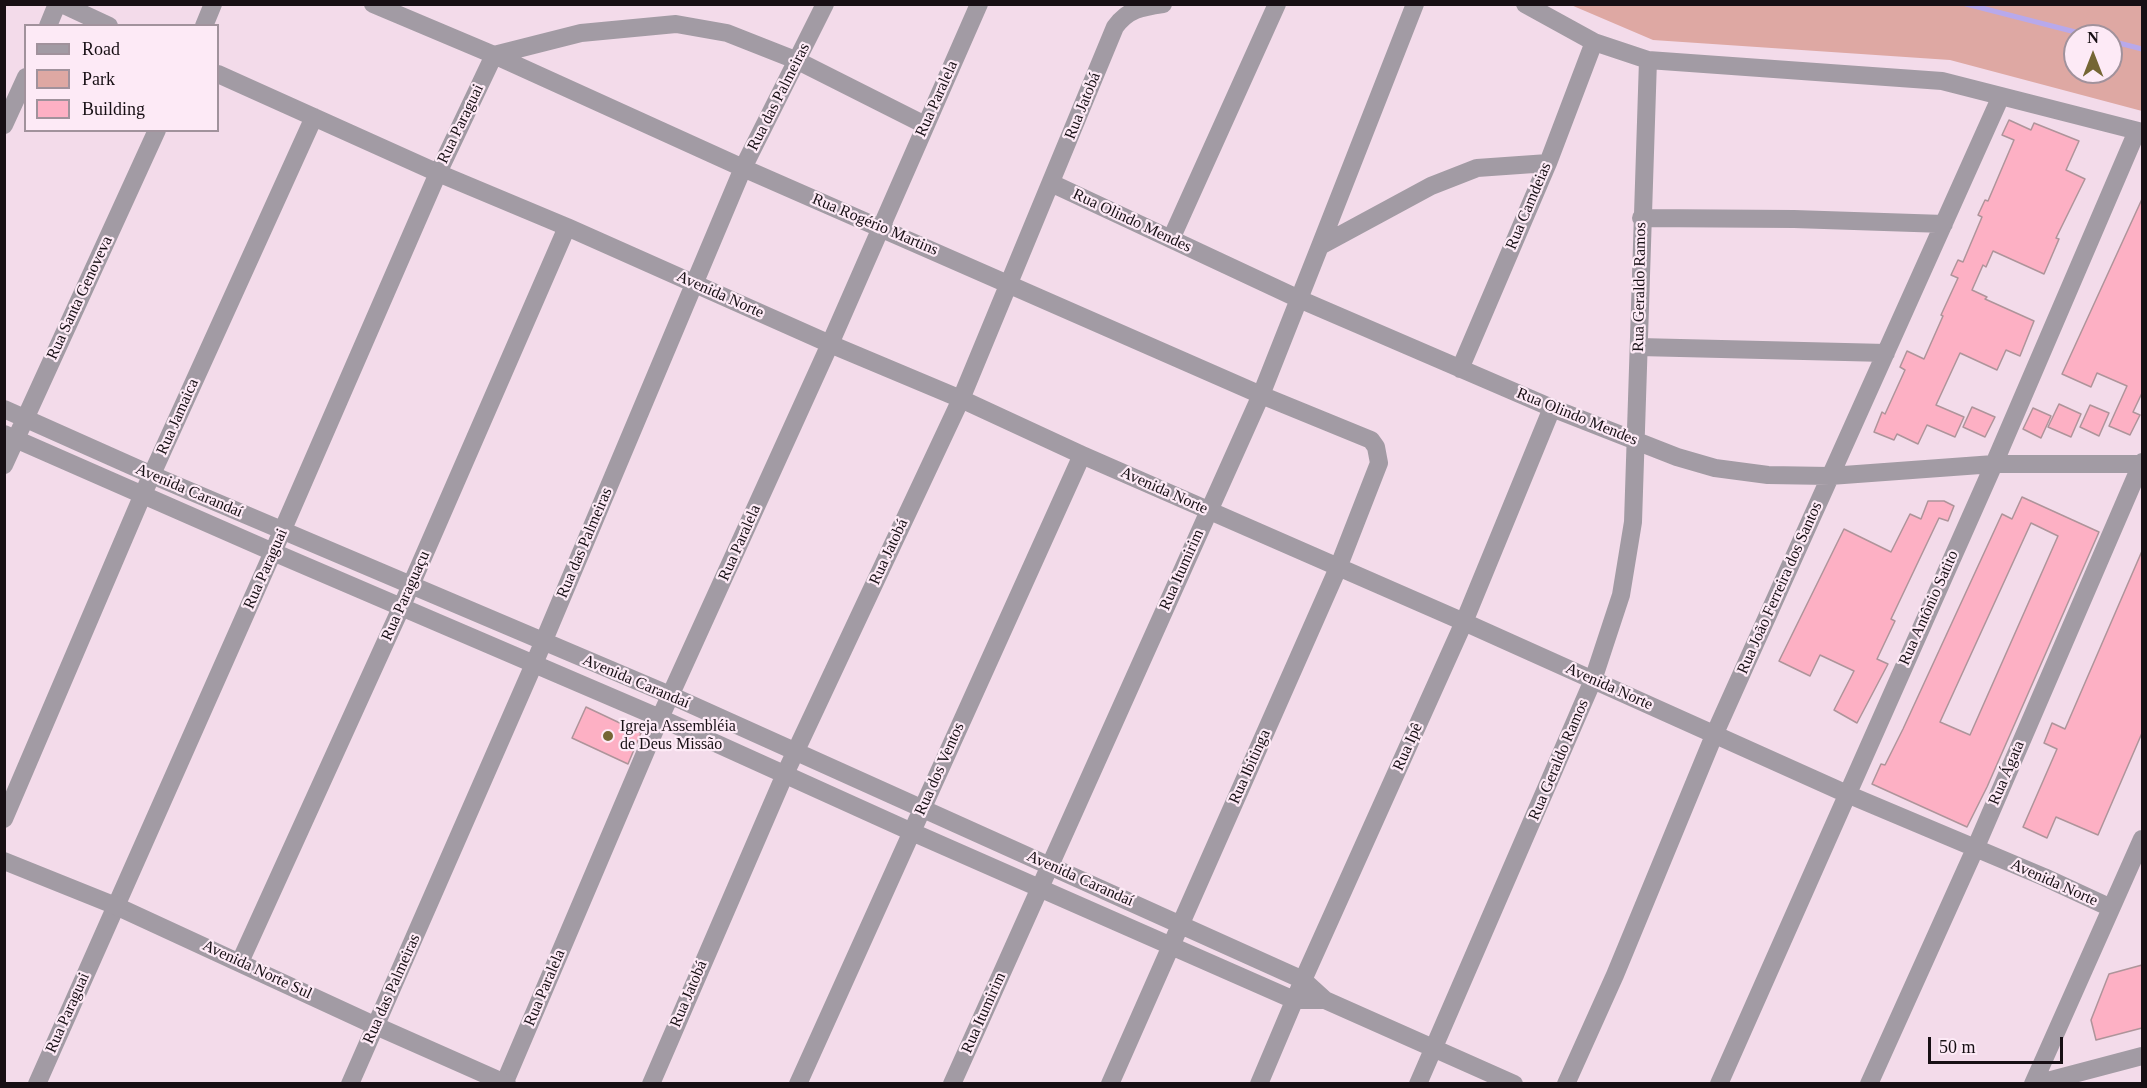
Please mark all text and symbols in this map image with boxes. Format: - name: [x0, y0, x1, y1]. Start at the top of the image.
- legend: [24, 24, 219, 132]
- north arrow: [2063, 24, 2123, 84]
- text: N: [2087, 29, 2099, 46]
- text: Road: [82, 39, 120, 59]
- street label: Rua das Palmeiras: [744, 40, 814, 154]
- street label: Rua Paralela: [912, 58, 962, 140]
- text: Park: [82, 69, 115, 89]
- street label: Rua Jatobá: [1061, 70, 1105, 142]
- street label: Rua Paraguai: [434, 81, 488, 167]
- text: Building: [82, 99, 145, 119]
- street label: Rua Camdeias: [1502, 160, 1556, 252]
- street label: Rua Olindo Mendes: [1070, 185, 1194, 257]
- street label: Rua Rogério Martins: [809, 190, 941, 260]
- street label: Rua Geraldo Ramos: [1629, 222, 1651, 352]
- street label: Rua Santa Genoveva: [43, 233, 117, 363]
- street label: Avenida Norte: [673, 267, 767, 323]
- street label: Rua Jamaica: [153, 376, 203, 458]
- street label: Rua Olindo Mendes: [1514, 384, 1640, 450]
- street label: Avenida Carandaí: [132, 460, 246, 522]
- street label: Avenida Norte: [1117, 463, 1211, 519]
- street label: Rua das Palmeiras: [553, 485, 617, 601]
- street label: Rua João Ferreira dos Santos: [1733, 499, 1827, 677]
- street label: Rua Paralela: [715, 502, 765, 584]
- street label: Rua Jatobá: [865, 516, 913, 588]
- street label: Rua Paraguai: [240, 526, 292, 612]
- street label: Rua Itumirim: [1156, 527, 1208, 613]
- street label: Rua Paraguaçu: [378, 548, 434, 644]
- street label: Rua Antônio Satito: [1895, 548, 1963, 668]
- street label: Avenida Carandaí: [579, 651, 693, 713]
- street label: Avenida Norte: [1562, 659, 1656, 715]
- street label: Rua Geraldo Ramos: [1525, 697, 1593, 823]
- place label: Igreja Assembléia de Deus Missão: [620, 717, 736, 755]
- street label: Rua dos Ventos: [911, 720, 969, 818]
- street label: Rua Ipê: [1389, 720, 1427, 774]
- street label: Rua Ibitinga: [1225, 727, 1275, 807]
- marker: Igreja Assembléia de Deus Missão: [601, 729, 615, 743]
- street label: Rua Ágata: [1985, 738, 2029, 808]
- street label: Avenida Carandaí: [1024, 847, 1136, 911]
- street label: Avenida Norte: [2007, 855, 2101, 911]
- street label: Rua das Palmeiras: [359, 931, 425, 1047]
- street label: Avenida Norte Sul: [199, 936, 315, 1004]
- street label: Rua Paralela: [520, 947, 570, 1029]
- street label: Rua Jatobá: [666, 958, 712, 1030]
- street label: Rua Paraguai: [42, 970, 94, 1056]
- street label: Rua Itumirim: [958, 970, 1010, 1056]
- scale bar: [1931, 1025, 2066, 1063]
- text: 50 m: [1939, 1037, 1976, 1057]

